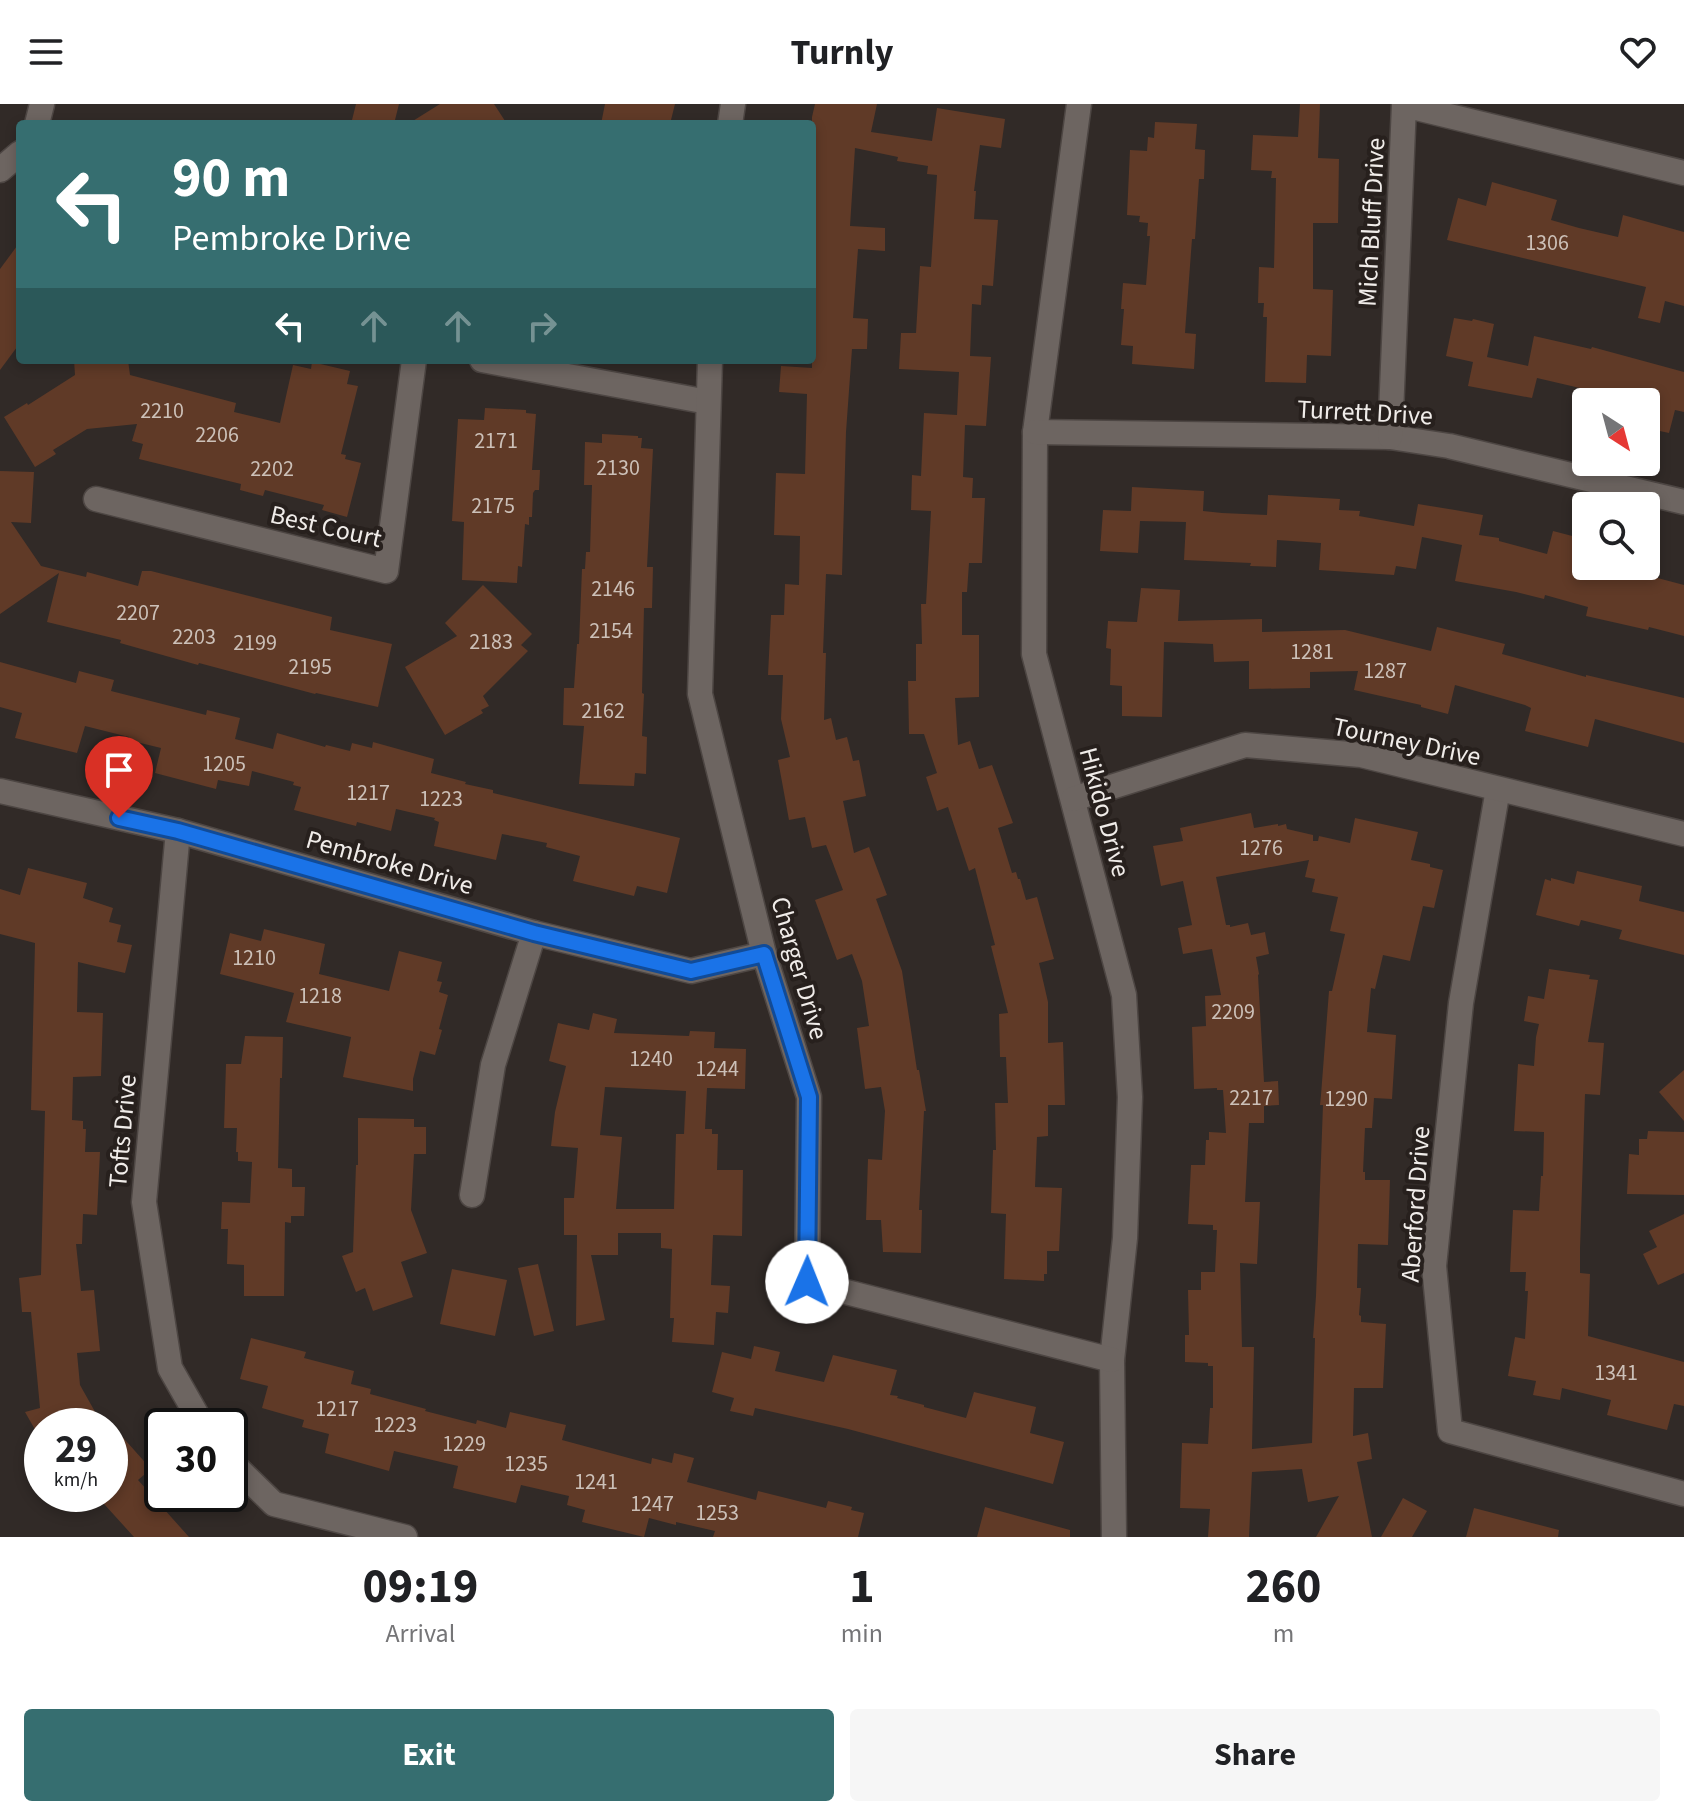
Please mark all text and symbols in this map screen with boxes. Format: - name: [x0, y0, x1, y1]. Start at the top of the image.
- text: Turnly: [791, 27, 893, 78]
- icon: menu: [24, 30, 68, 74]
- icon: heart: [1616, 30, 1660, 74]
- street label: Mich Bluff Drive: [1349, 137, 1394, 307]
- text: 90 m: [172, 139, 290, 218]
- icon: left: [40, 152, 144, 256]
- text: Pembroke Drive: [172, 213, 411, 264]
- house number: 1306: [1525, 227, 1569, 259]
- icon: left: [268, 304, 312, 348]
- icon: ahead: [352, 304, 396, 348]
- icon: ahead: [436, 304, 480, 348]
- icon: right: [520, 304, 564, 348]
- north arrow: [1572, 388, 1660, 476]
- map controls: [1572, 388, 1660, 580]
- street label: Turrett Drive: [1296, 390, 1434, 435]
- house number: 2210: [140, 395, 184, 427]
- house number: 2206: [195, 419, 239, 451]
- house number: 2171: [474, 425, 518, 457]
- house number: 2130: [596, 452, 640, 484]
- house number: 2202: [250, 453, 294, 485]
- house number: 2175: [471, 490, 515, 522]
- button: search: [1572, 492, 1660, 580]
- street label: Best Court: [266, 496, 386, 557]
- house number: 2146: [591, 573, 635, 605]
- house number: 2207: [116, 597, 160, 629]
- house number: 2154: [589, 615, 633, 647]
- house number: 2203: [172, 621, 216, 653]
- house number: 2183: [469, 626, 513, 658]
- house number: 2199: [233, 627, 277, 659]
- house number: 1281: [1290, 636, 1334, 668]
- house number: 2195: [288, 651, 332, 683]
- house number: 1287: [1363, 655, 1407, 687]
- house number: 2162: [581, 695, 625, 727]
- street label: Tourney Drive: [1329, 708, 1484, 775]
- pin: [85, 736, 153, 818]
- street label: Hikido Drive: [1069, 743, 1140, 881]
- icon: arrive: [97, 748, 141, 792]
- house number: 1205: [202, 748, 246, 780]
- house number: 1217: [346, 777, 390, 809]
- house number: 1223: [419, 783, 463, 815]
- street label: Pembroke Drive: [302, 821, 478, 904]
- house number: 1276: [1239, 832, 1283, 864]
- street label: Charger Drive: [761, 892, 838, 1044]
- house number: 1210: [232, 942, 276, 974]
- house number: 1218: [298, 980, 342, 1012]
- house number: 2209: [1211, 996, 1255, 1028]
- house number: 1240: [629, 1043, 673, 1075]
- house number: 1244: [695, 1053, 739, 1085]
- street label: Tofts Drive: [99, 1073, 146, 1189]
- house number: 2217: [1229, 1082, 1273, 1114]
- house number: 1290: [1324, 1083, 1368, 1115]
- street label: Aberford Drive: [1392, 1125, 1439, 1283]
- position arrow: [765, 1240, 849, 1324]
- house number: 1341: [1594, 1357, 1638, 1389]
- house number: 1217: [315, 1393, 359, 1425]
- speed limit sign: 30: [144, 1408, 248, 1512]
- house number: 1223: [373, 1409, 417, 1441]
- text: 29: [55, 1421, 97, 1478]
- house number: 1229: [442, 1428, 486, 1460]
- house number: 1235: [504, 1448, 548, 1480]
- text: km/h: [54, 1466, 98, 1494]
- house number: 1241: [574, 1466, 618, 1498]
- house number: 1247: [630, 1488, 674, 1520]
- house number: 1253: [695, 1497, 739, 1529]
- text: 09:19: [362, 1553, 478, 1621]
- text: 1: [849, 1553, 875, 1621]
- text: 260: [1245, 1553, 1321, 1621]
- text: Arrival: [385, 1615, 455, 1652]
- text: min: [841, 1615, 883, 1652]
- text: m: [1273, 1615, 1294, 1652]
- button: Exit: [24, 1709, 834, 1801]
- button: Share: [850, 1709, 1660, 1801]

